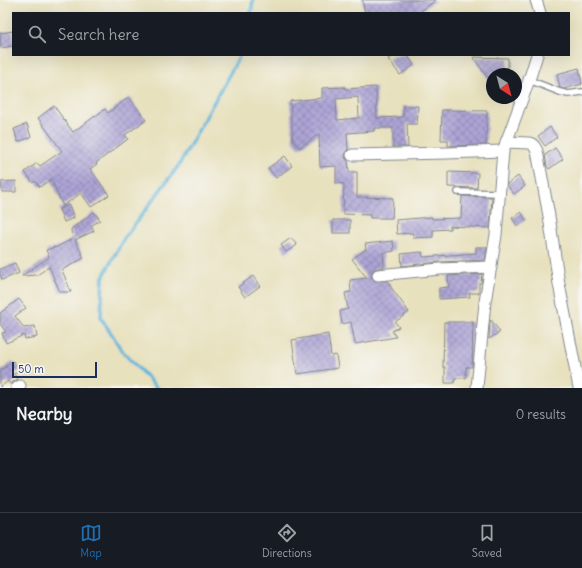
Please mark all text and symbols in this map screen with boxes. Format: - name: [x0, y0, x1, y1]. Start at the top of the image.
- search box: [12, 12, 570, 56]
- icon: search: [26, 23, 48, 45]
- text: Search here: [58, 25, 139, 44]
- north arrow: [486, 68, 522, 104]
- scale bar: [12, 360, 97, 379]
- text: 50 m: [18, 362, 44, 376]
- text: Nearby: [16, 403, 72, 425]
- text: 0 results: [516, 406, 566, 423]
- tab: Map: [80, 522, 102, 560]
- tab: Directions: [262, 522, 312, 560]
- tab: Saved: [472, 522, 502, 560]

